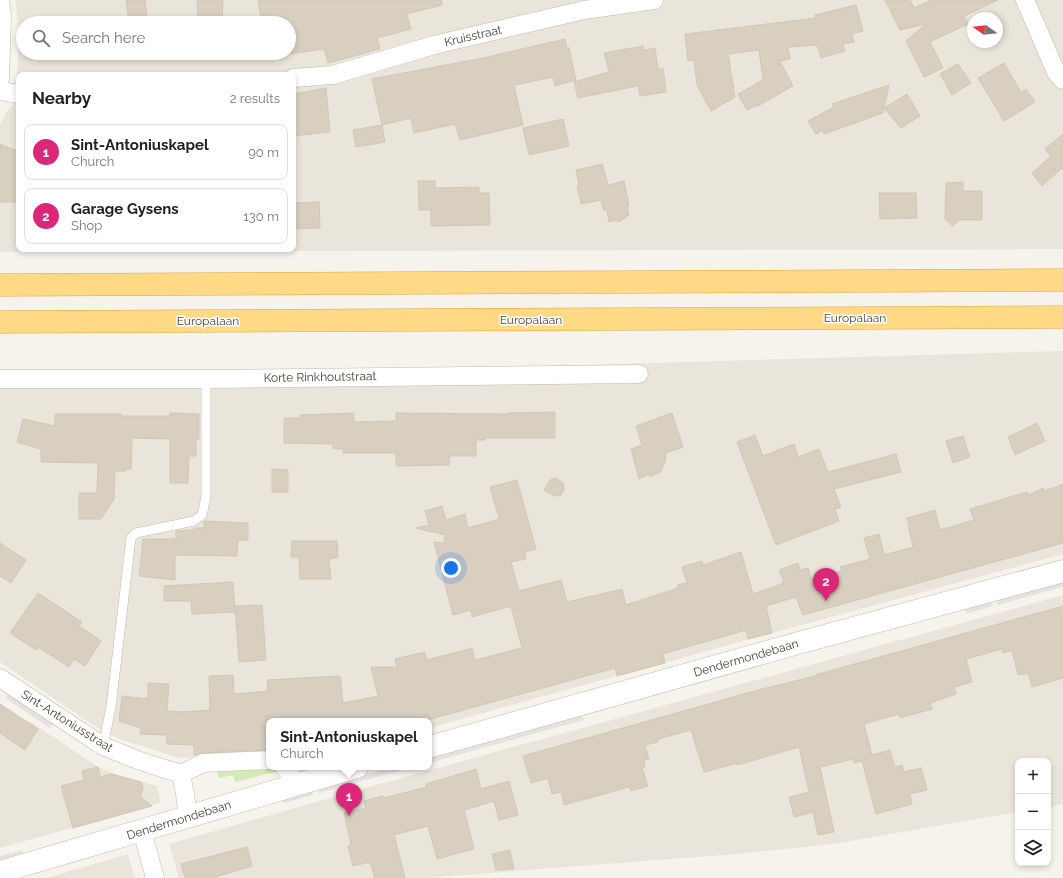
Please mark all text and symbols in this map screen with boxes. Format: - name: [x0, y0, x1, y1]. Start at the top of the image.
- north arrow: [967, 12, 1003, 48]
- search box: [16, 16, 296, 60]
- street label: Kruisstraat: [443, 23, 503, 49]
- icon: search: [30, 27, 52, 49]
- text: Search here: [62, 29, 145, 47]
- text: Nearby: [32, 88, 91, 108]
- text: 2 results: [230, 91, 280, 106]
- text: Sint-Antoniuskapel: [71, 136, 209, 154]
- text: 1: [43, 145, 49, 160]
- text: 90 m: [248, 145, 279, 160]
- text: Church: [71, 154, 114, 169]
- text: Garage Gysens: [71, 200, 179, 218]
- text: 2: [42, 209, 50, 224]
- text: 130 m: [243, 209, 279, 224]
- text: Shop: [71, 218, 102, 233]
- street label: Europalaan: [824, 311, 886, 325]
- street label: Europalaan: [500, 313, 562, 327]
- street label: Europalaan: [177, 314, 239, 328]
- street label: Korte Rinkhoutstraat: [263, 369, 377, 385]
- your location: [441, 558, 461, 578]
- pin: 2: [813, 568, 839, 601]
- street label: Dendermondebaan: [692, 636, 800, 680]
- street label: Sint-Antoniusstraat: [19, 687, 115, 755]
- popup: [266, 718, 432, 770]
- text: Sint-Antoniuskapel: [280, 728, 418, 746]
- text: Church: [280, 746, 323, 761]
- map controls: [1015, 758, 1051, 866]
- button: +: [1015, 758, 1051, 794]
- pin: 1: [336, 783, 362, 816]
- button: −: [1015, 794, 1051, 830]
- street label: Dendermondebaan: [125, 797, 233, 843]
- button: layers: [1015, 830, 1051, 866]

